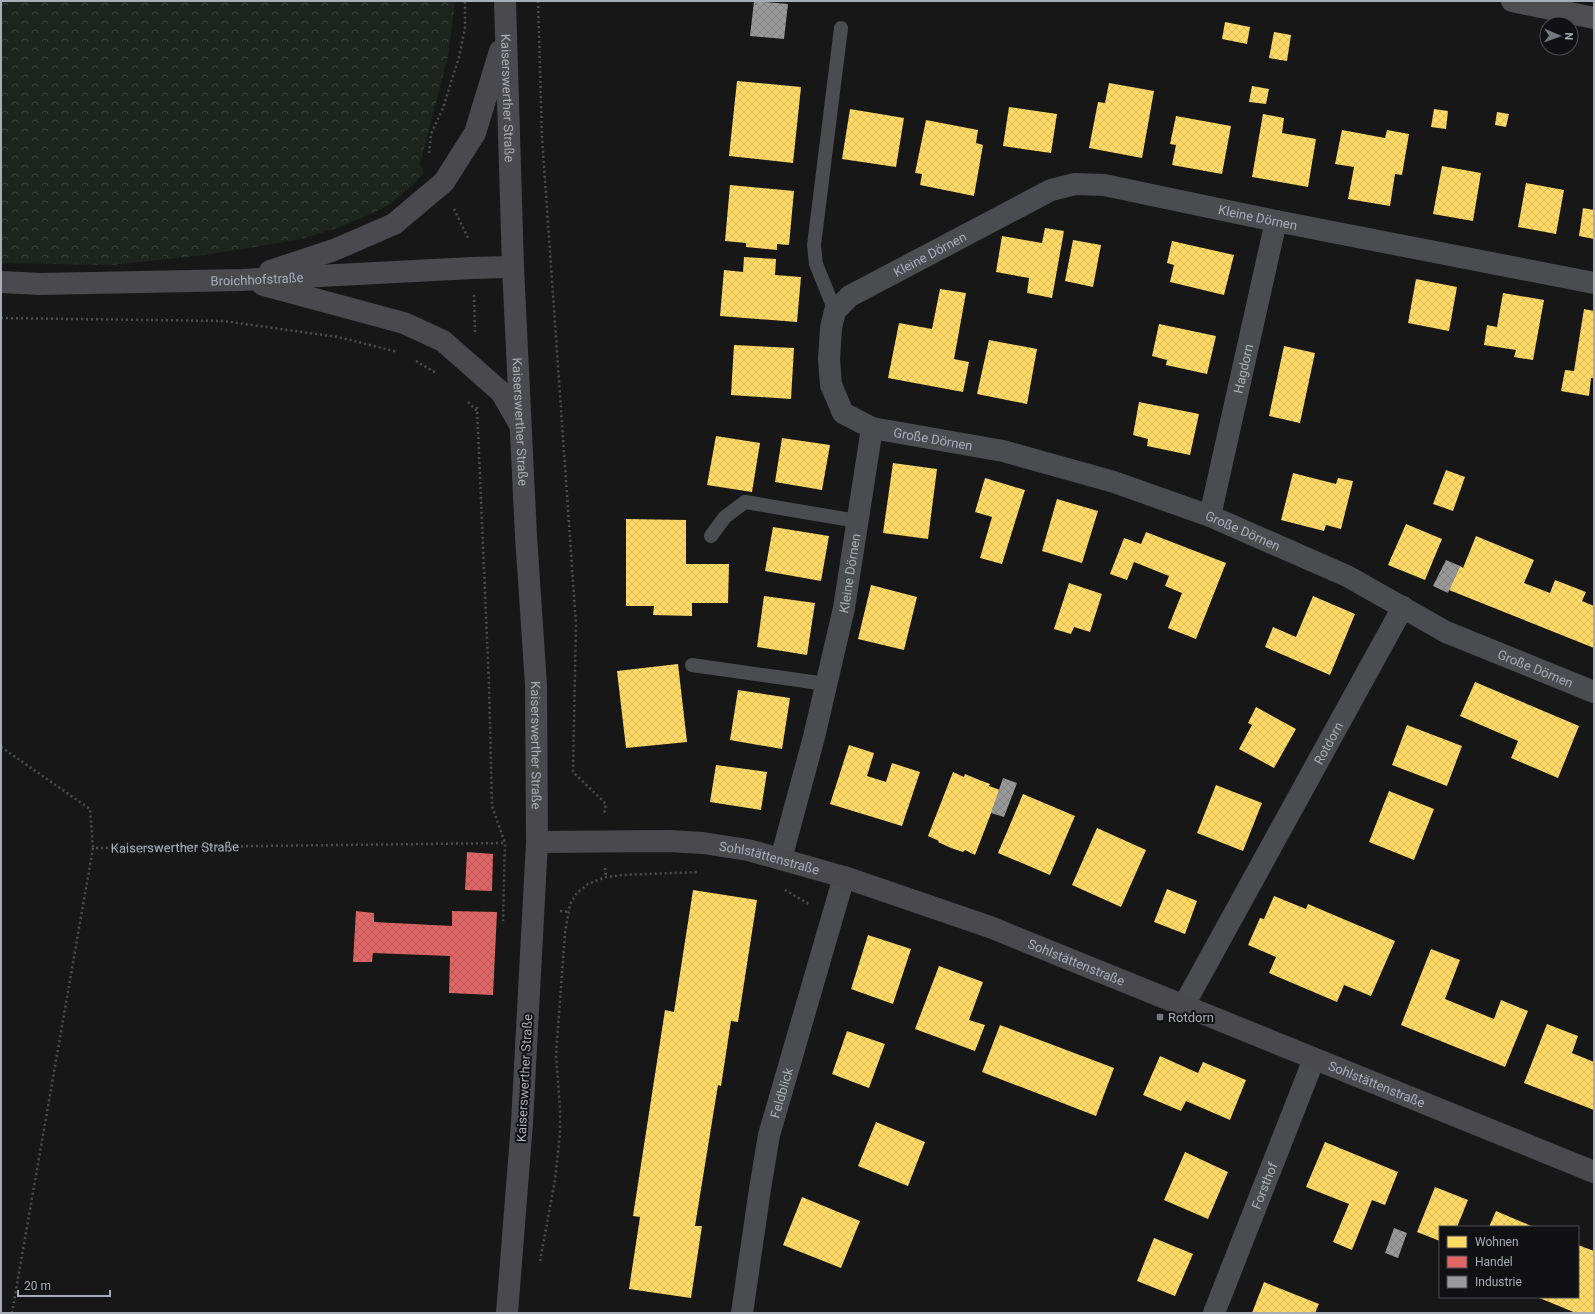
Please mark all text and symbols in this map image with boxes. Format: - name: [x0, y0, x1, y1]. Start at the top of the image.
- north arrow: [1539, 16, 1579, 56]
- text: N: [1562, 32, 1575, 41]
- street label: Kaiserswerther Straße: [498, 34, 517, 162]
- street label: Kleine Dörnen: [1217, 202, 1298, 233]
- street label: Kleine Dörnen: [891, 229, 969, 280]
- street label: Broichhofstraße: [210, 270, 304, 289]
- street label: Hagdorn: [1231, 343, 1256, 395]
- street label: Kaiserswerther Straße: [509, 357, 531, 486]
- street label: Große Dörnen: [892, 425, 974, 454]
- street label: Große Dörnen: [1203, 508, 1282, 554]
- street label: Kleine Dörnen: [836, 532, 863, 615]
- street label: Große Dörnen: [1495, 647, 1575, 691]
- street label: Kaiserswerther Straße: [528, 681, 544, 810]
- street label: Rotdorn: [1311, 719, 1346, 767]
- street label: Kaiserswerther Straße: [111, 839, 239, 856]
- street label: Sohlstättenstraße: [718, 839, 821, 878]
- street label: Sohlstättenstraße: [1026, 936, 1127, 989]
- place label: Rotdorn: [1168, 1010, 1214, 1025]
- marker: Rotdorn: [1155, 1012, 1165, 1022]
- street label: Kaiserswerther Straße: [514, 1013, 535, 1142]
- street label: Sohlstättenstraße: [1326, 1058, 1427, 1111]
- street label: Feldblick: [767, 1066, 796, 1120]
- street label: Forsthof: [1249, 1160, 1281, 1211]
- legend: [1439, 1226, 1579, 1298]
- text: Wohnen: [1475, 1235, 1519, 1249]
- text: Handel: [1475, 1255, 1513, 1269]
- scale bar: [18, 1272, 110, 1298]
- text: Industrie: [1475, 1275, 1522, 1289]
- text: 20 m: [24, 1279, 51, 1293]

